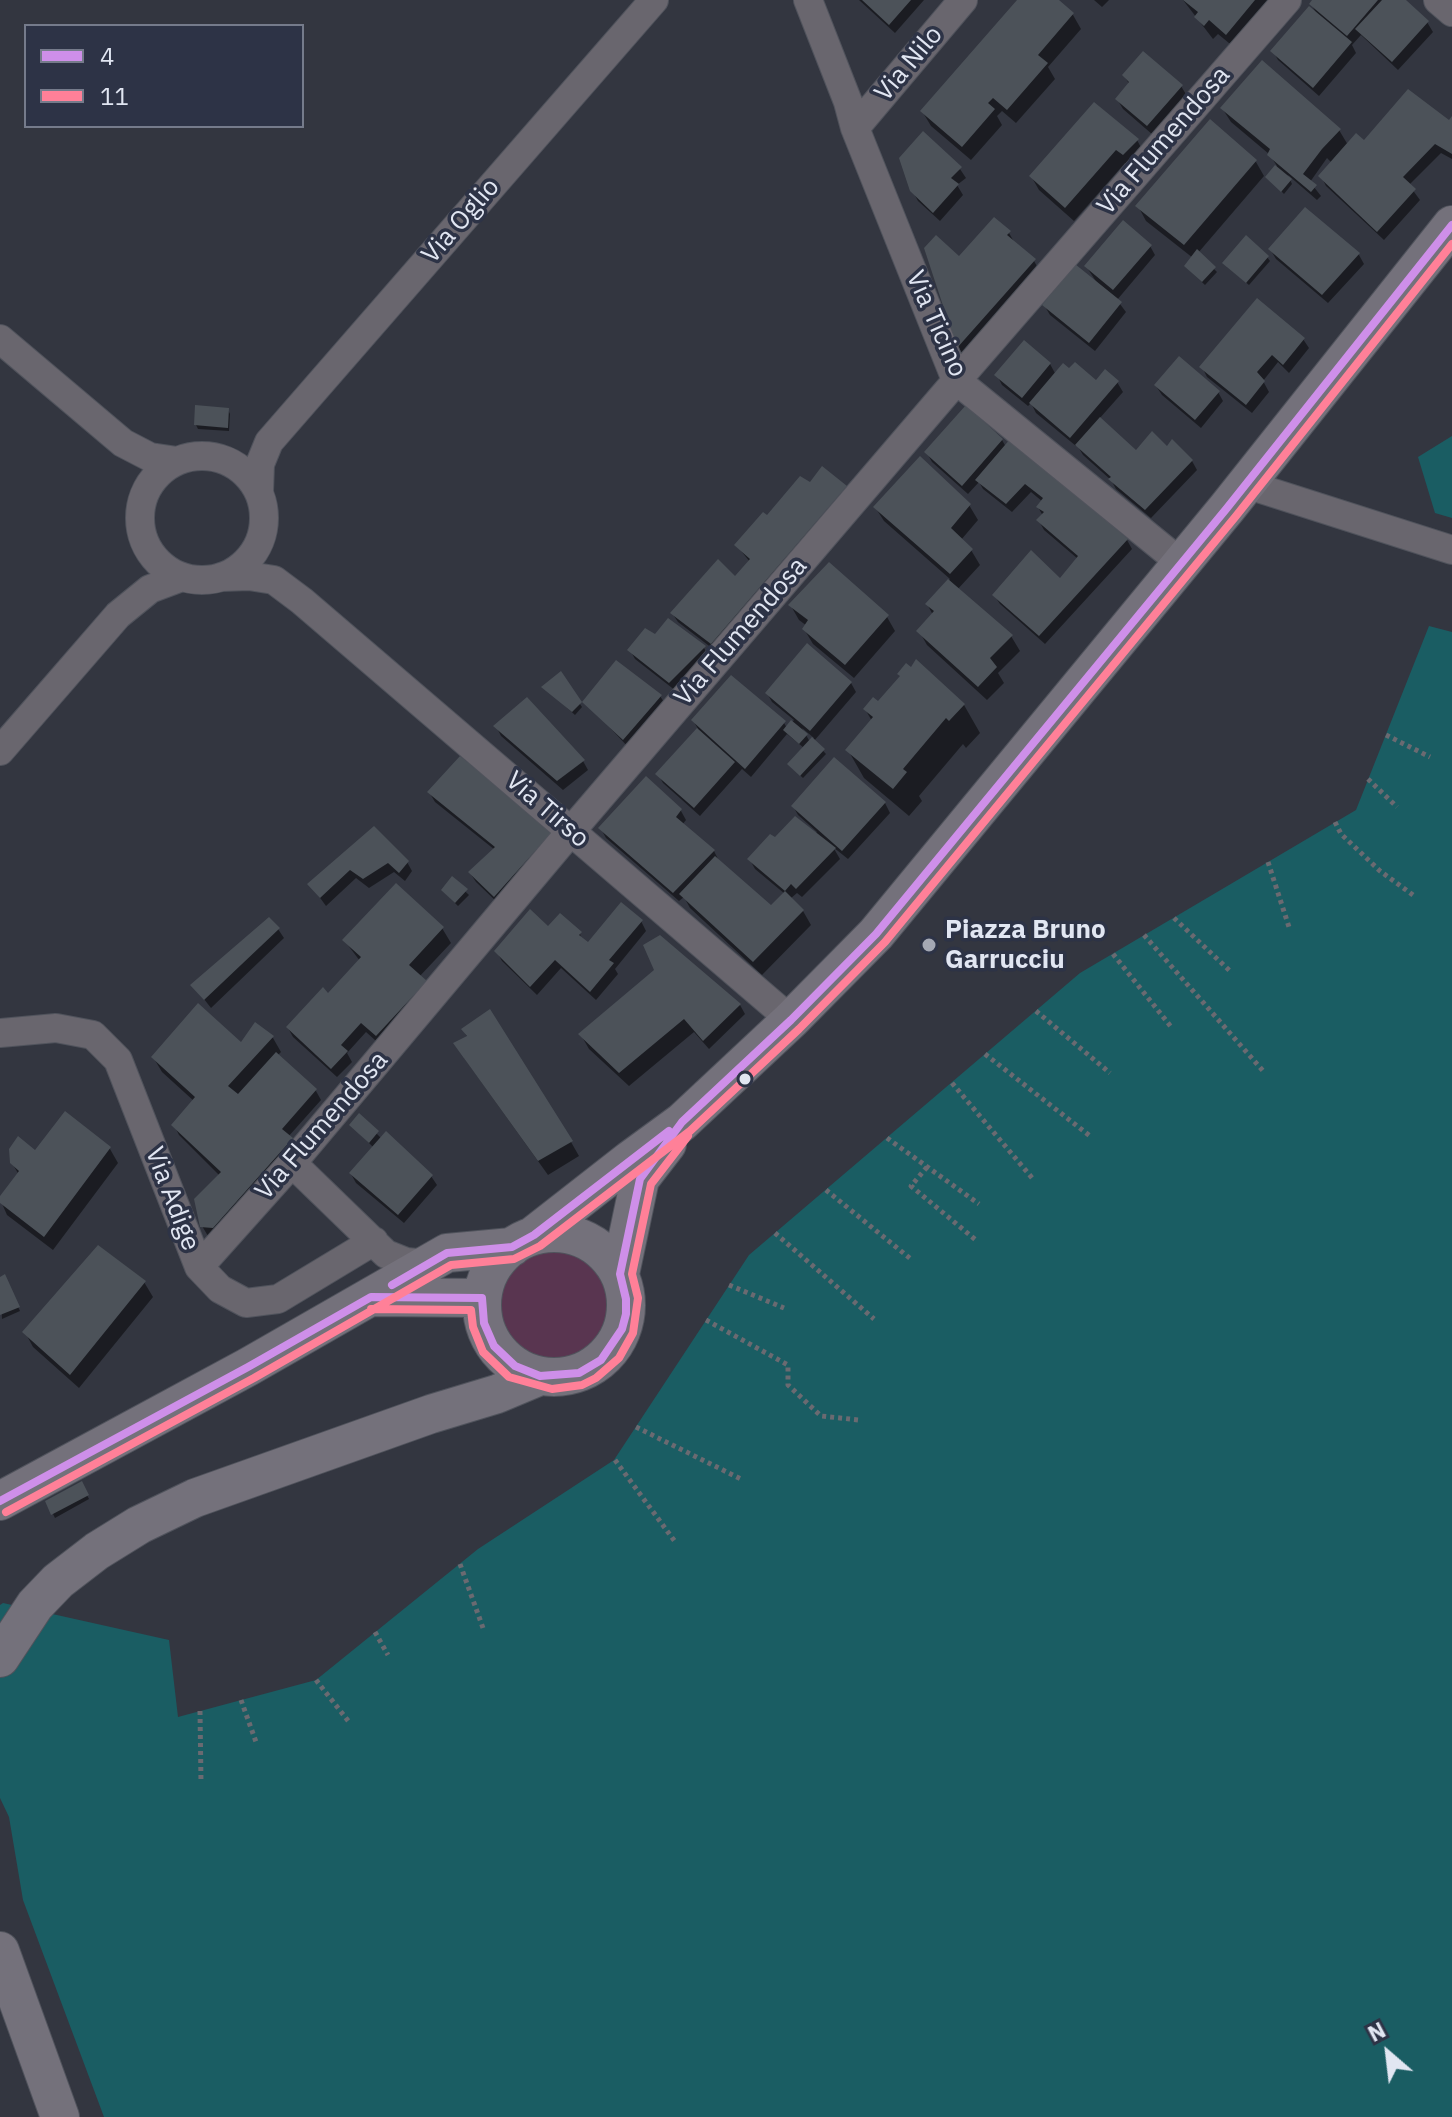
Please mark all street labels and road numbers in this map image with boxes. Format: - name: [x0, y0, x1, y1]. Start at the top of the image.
- street label: Via Nilo: [868, 20, 950, 108]
- street label: Via Flumendosa: [1091, 60, 1237, 222]
- street label: Via Oglio: [416, 172, 506, 270]
- street label: Via Ticino: [899, 266, 973, 382]
- street label: Via Flumendosa: [668, 551, 814, 713]
- street label: Via Tirso: [499, 765, 595, 855]
- street label: Via Flumendosa: [249, 1045, 395, 1207]
- street label: Via Adige: [138, 1143, 206, 1255]

